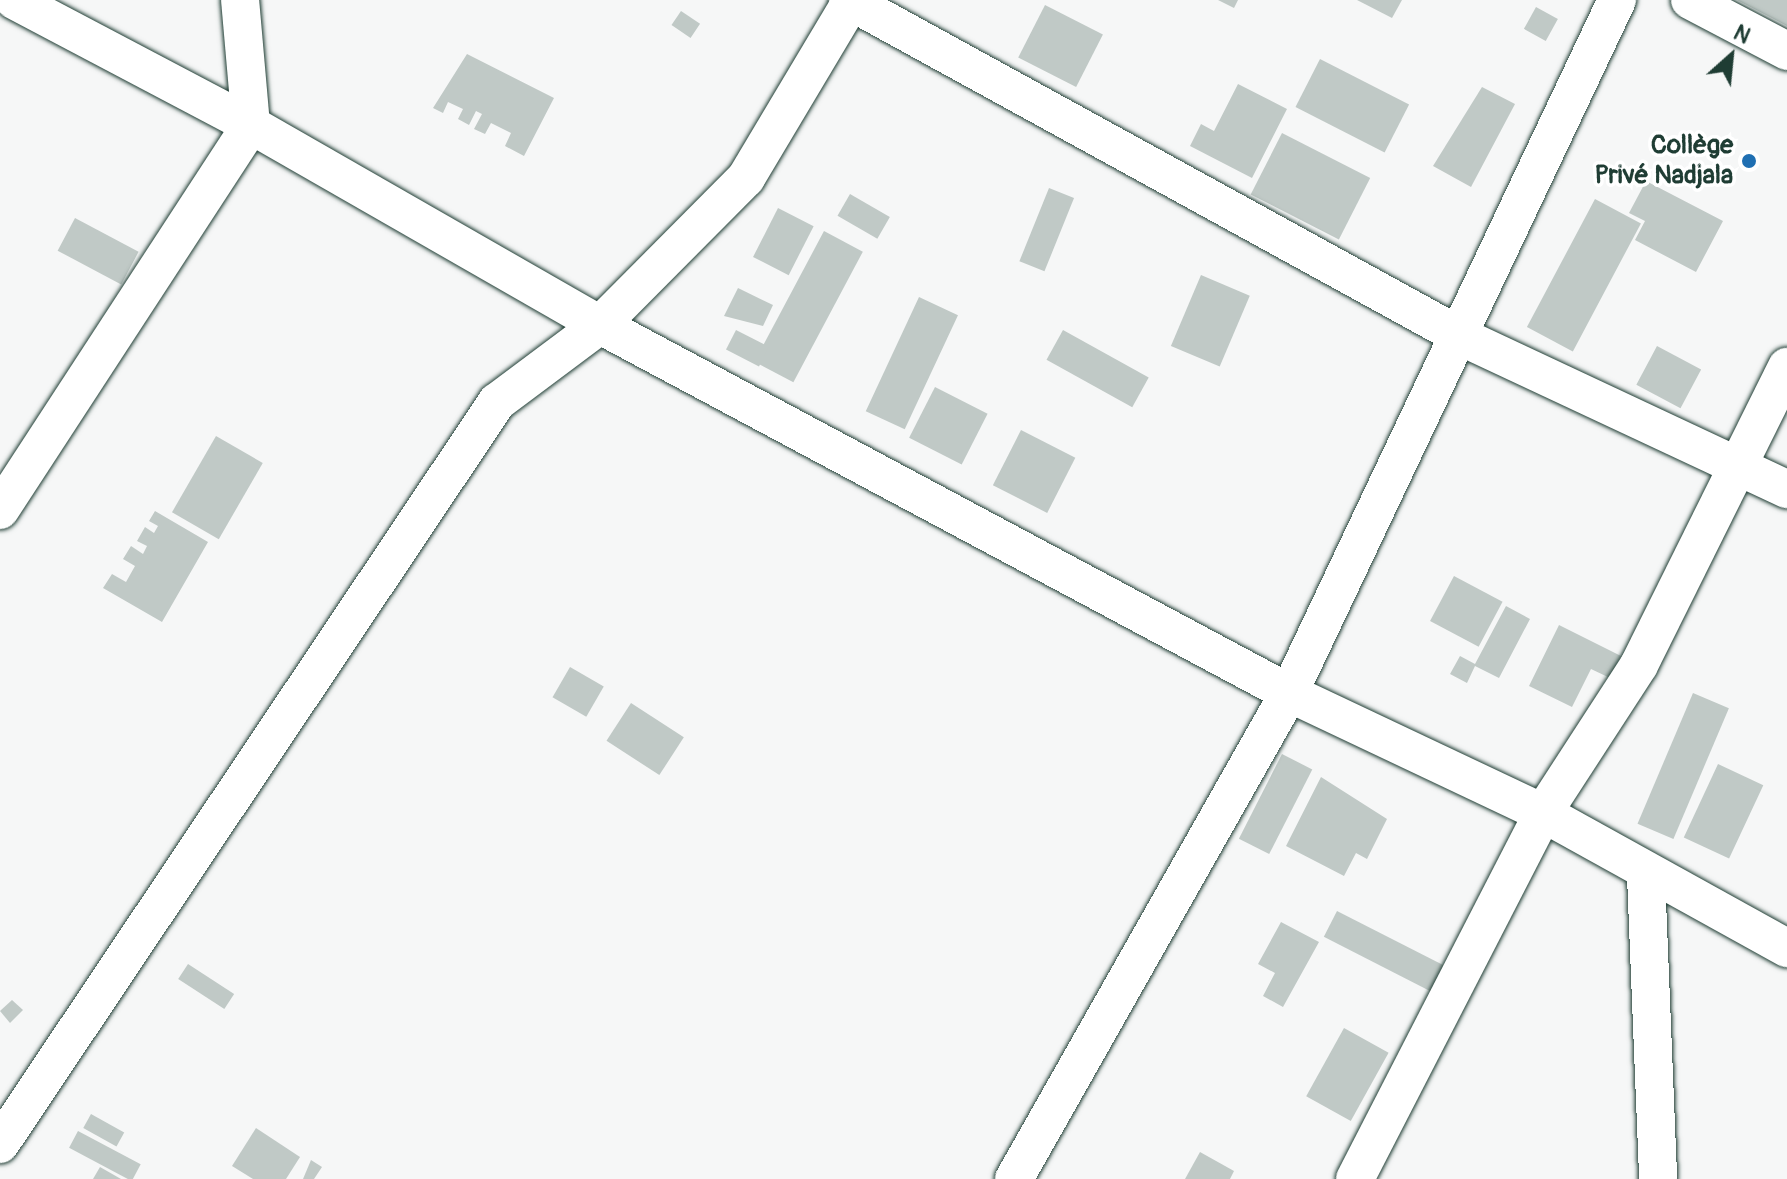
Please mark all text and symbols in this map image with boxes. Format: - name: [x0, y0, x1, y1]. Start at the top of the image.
- north arrow: [1691, 16, 1771, 96]
- text: N: [1729, 19, 1755, 50]
- place label: Collège Privé Nadjala: [1595, 130, 1733, 192]
- marker: Collège Privé Nadjala: [1740, 152, 1758, 170]

